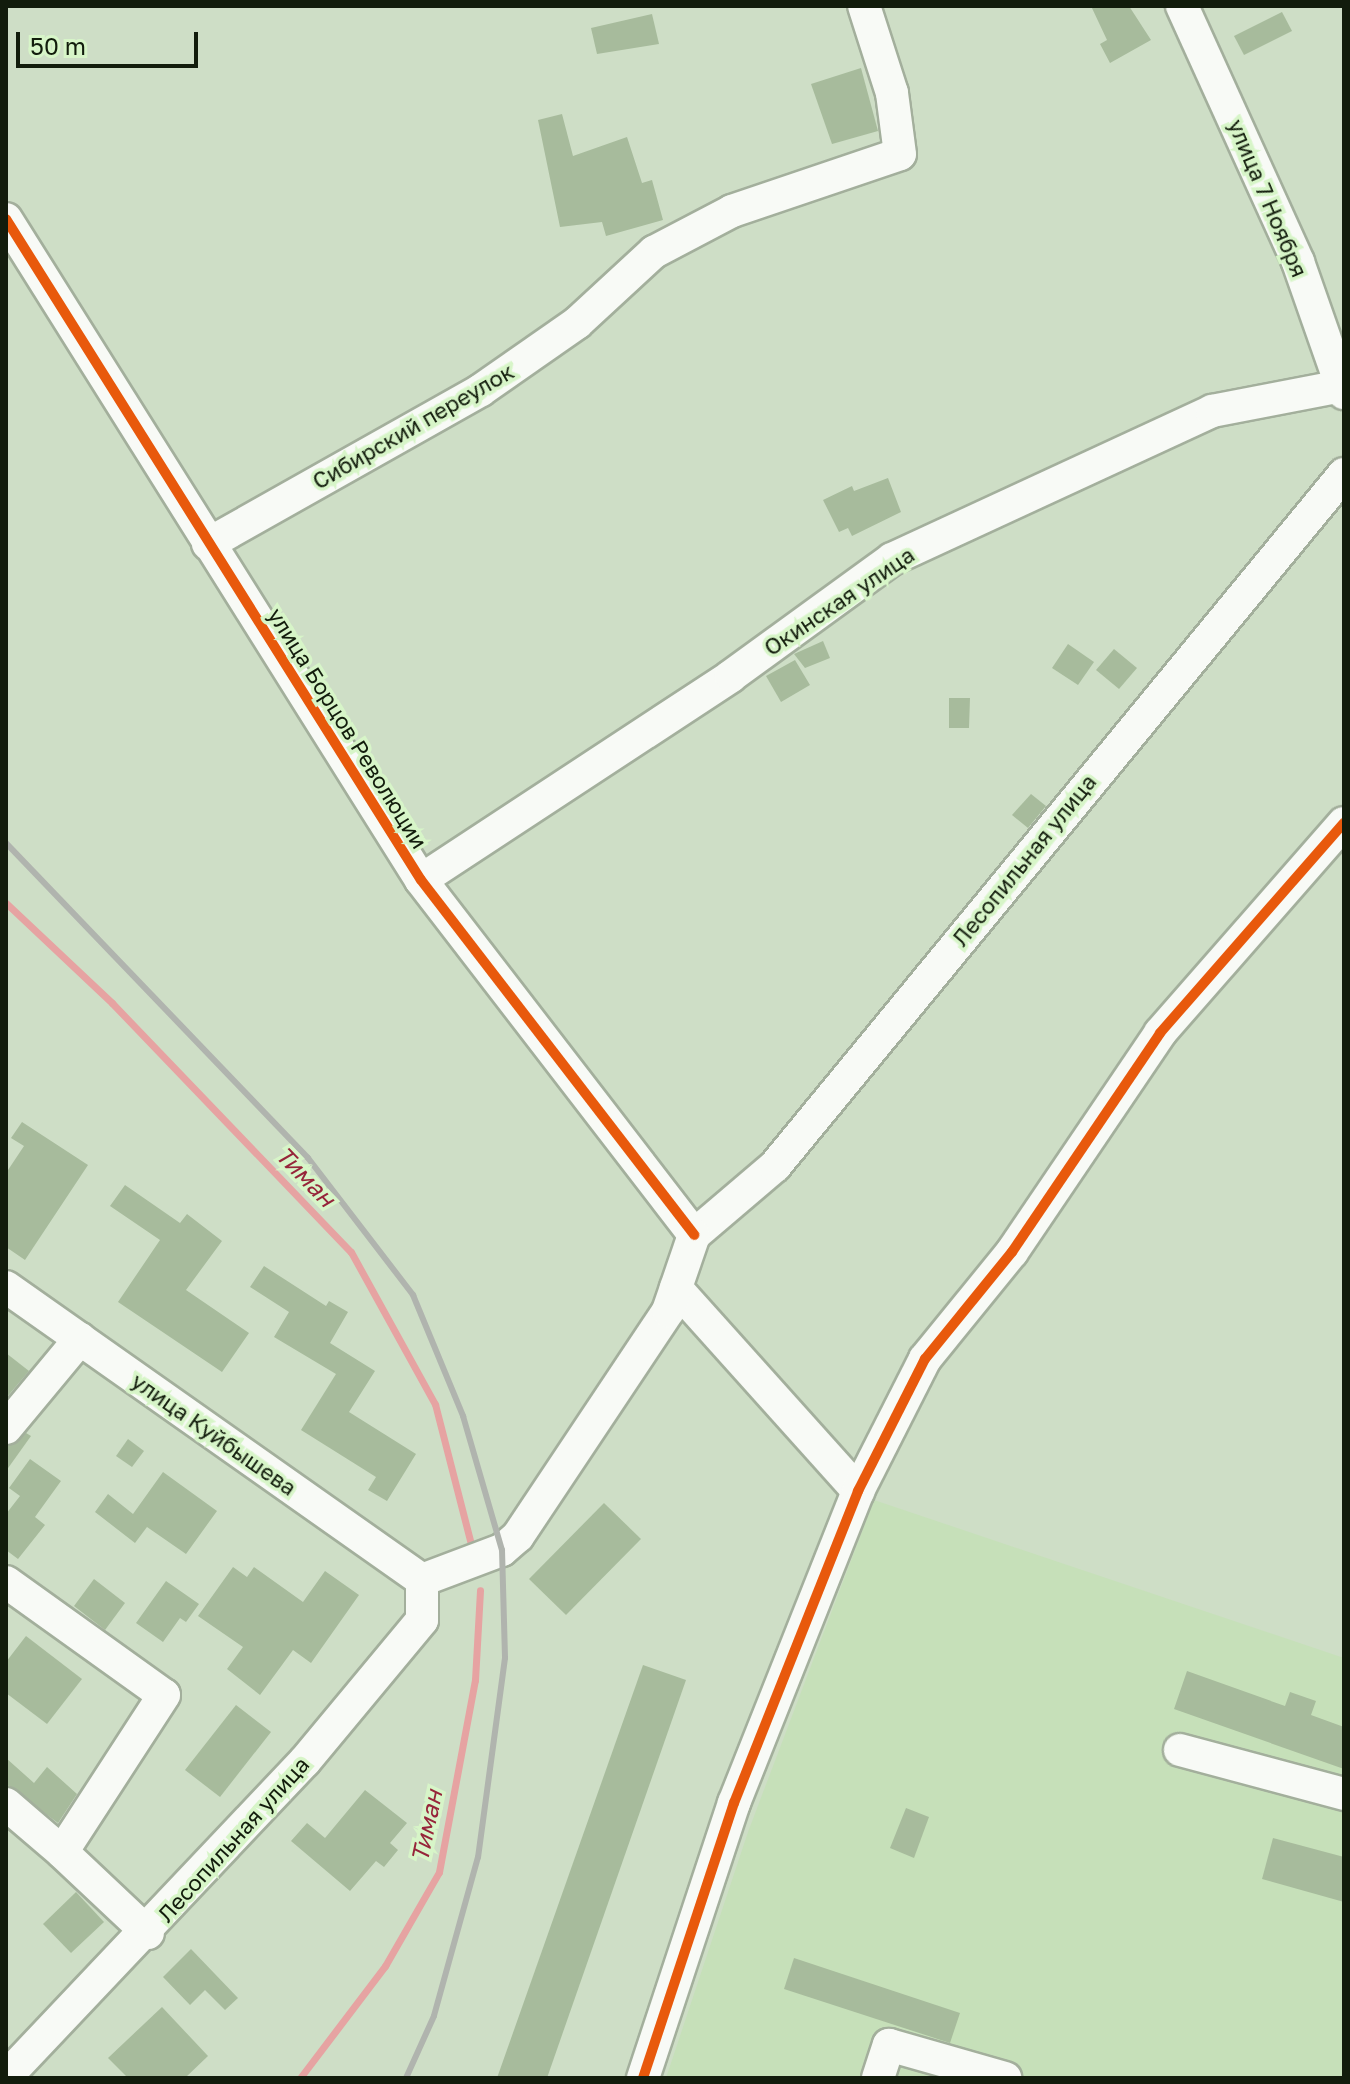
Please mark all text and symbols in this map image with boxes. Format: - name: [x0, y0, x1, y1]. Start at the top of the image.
- scale bar: [20, 16, 202, 66]
- text: 50 m: [30, 31, 86, 60]
- street label: улица 7 Ноября: [1223, 115, 1313, 281]
- street label: Сибирский переулок: [308, 358, 518, 494]
- street label: Окинская улица: [759, 541, 919, 661]
- street label: улица Борцов Революции: [263, 603, 433, 853]
- street label: Лесопильная улица: [947, 769, 1101, 951]
- water label: Тиман: [270, 1140, 342, 1212]
- street label: улица Куйбышева: [127, 1367, 301, 1501]
- street label: Лесопильная улица: [152, 1751, 314, 1927]
- water label: Тиман: [404, 1787, 448, 1865]

